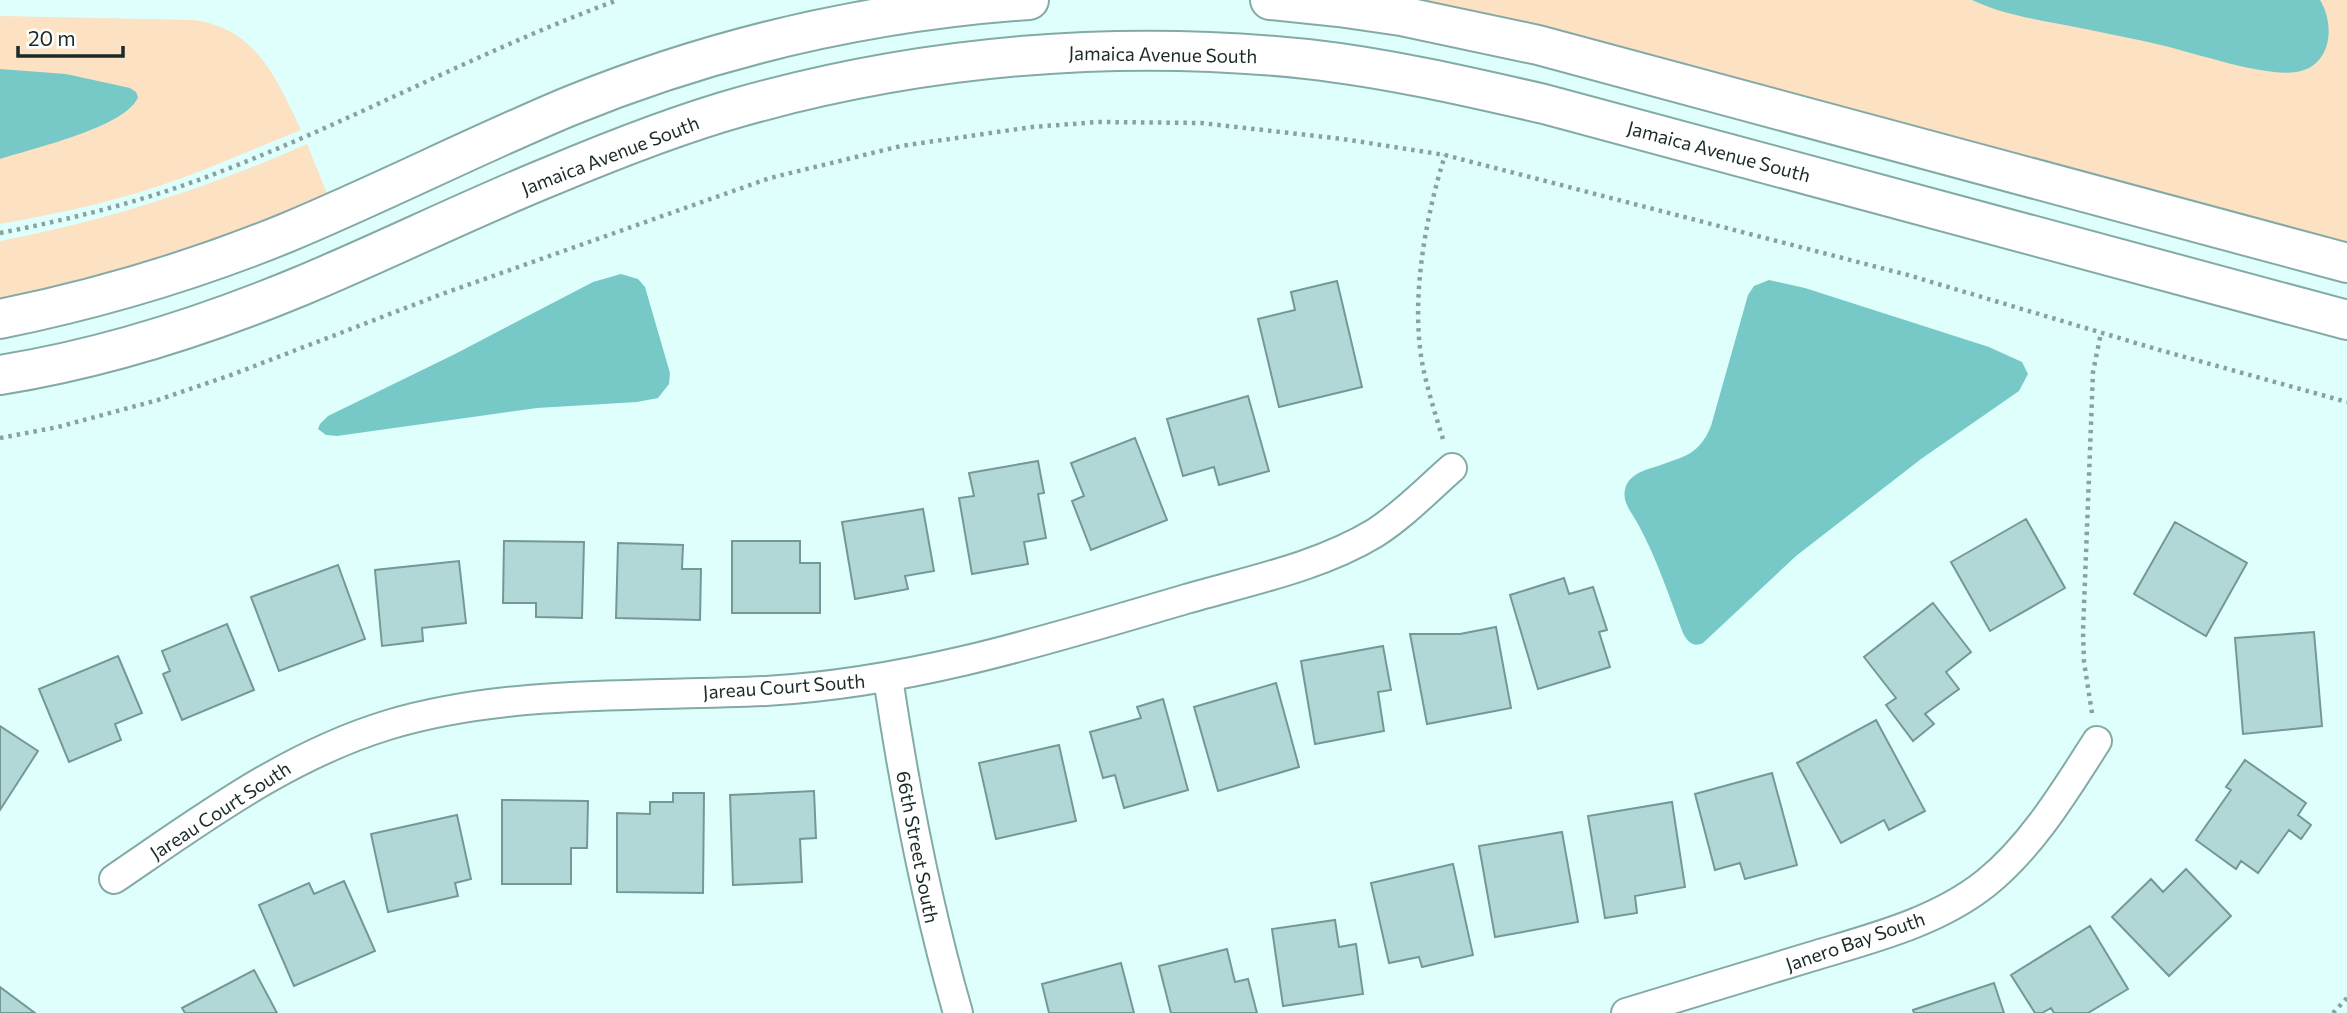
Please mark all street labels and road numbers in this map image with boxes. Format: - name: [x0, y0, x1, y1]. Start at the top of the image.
- street label: Jamaica Avenue South: [1069, 41, 1257, 67]
- street label: Jamaica Avenue South: [518, 110, 702, 200]
- street label: Jamaica Avenue South: [1625, 115, 1813, 187]
- street label: Jareau Court South: [702, 669, 866, 703]
- street label: Jareau Court South: [145, 756, 295, 864]
- street label: 66th Street South: [892, 769, 944, 925]
- street label: Janero Bay South: [1782, 906, 1928, 976]

